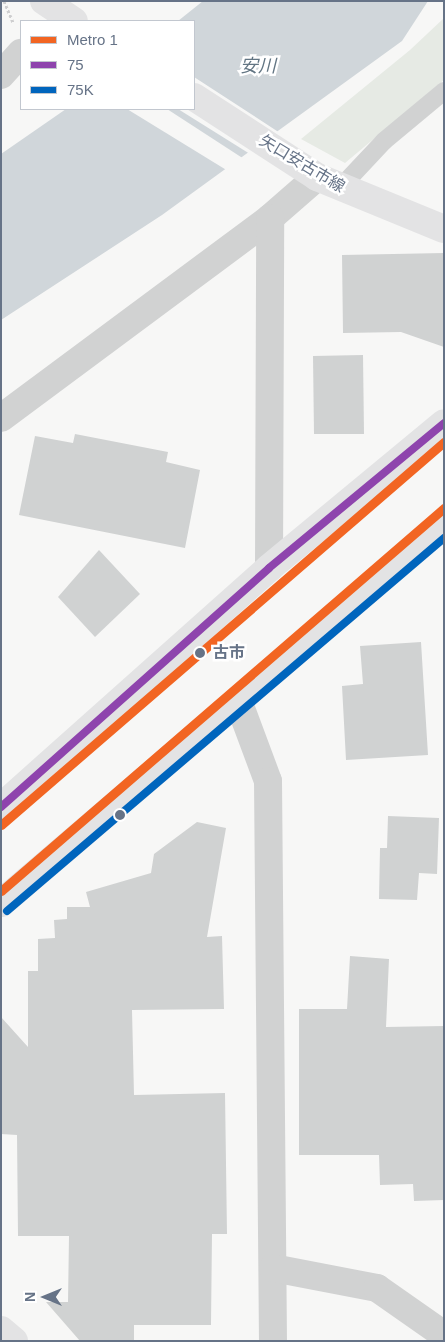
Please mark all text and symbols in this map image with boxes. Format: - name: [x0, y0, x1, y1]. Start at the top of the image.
- legend: [20, 20, 195, 110]
- text: Metro 1: [67, 31, 118, 48]
- water label: 安川: [240, 55, 276, 77]
- text: 75: [67, 56, 84, 73]
- text: 75K: [67, 81, 94, 98]
- street label: 矢口安古市線: [256, 131, 348, 197]
- place label: 古市: [213, 643, 245, 663]
- marker: 古市: [191, 644, 209, 662]
- unlabelled marker: [115, 810, 125, 820]
- north arrow: [20, 1272, 70, 1322]
- text: N: [22, 1292, 38, 1302]

